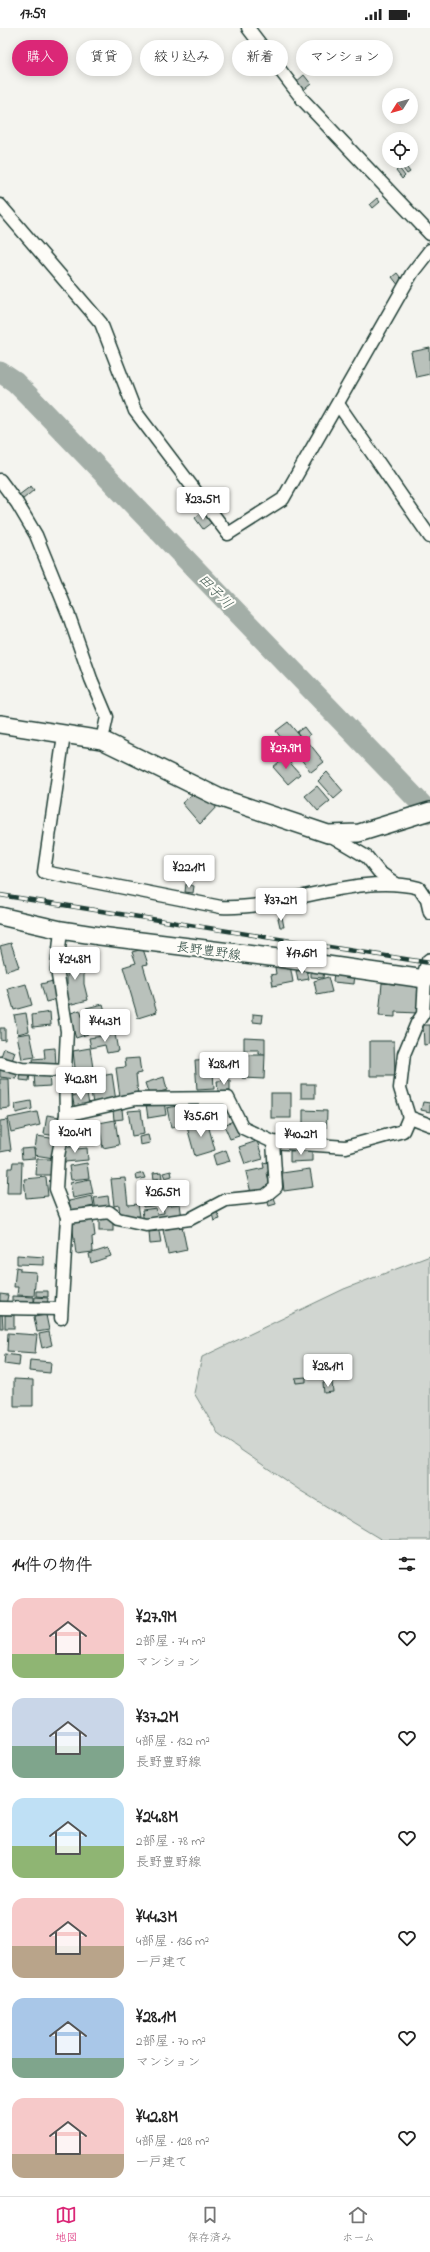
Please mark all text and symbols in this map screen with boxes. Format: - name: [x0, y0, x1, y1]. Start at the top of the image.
- text: 17:59: [20, 3, 45, 25]
- chip: 購入: [12, 40, 68, 76]
- chip: 賃貸: [76, 40, 132, 76]
- chip: 絞り込み: [140, 40, 224, 76]
- chip: 新着: [232, 40, 288, 76]
- chip: マンション: [296, 40, 393, 76]
- north arrow: [382, 88, 418, 124]
- map controls: [382, 88, 418, 168]
- button: locate: [382, 132, 418, 168]
- pin: ¥23.5M: [170, 487, 236, 521]
- text: ¥23.5M: [186, 490, 220, 509]
- water label: 田子川: [193, 570, 237, 614]
- pin: ¥27.9M: [253, 736, 319, 770]
- text: ¥27.9M: [270, 739, 302, 758]
- pin: ¥22.1M: [156, 855, 222, 889]
- text: ¥22.1M: [173, 858, 205, 877]
- pin: ¥37.2M: [248, 888, 314, 922]
- text: ¥37.2M: [265, 891, 297, 910]
- street label: 長野豊野線: [175, 938, 243, 966]
- pin: ¥17.6M: [269, 941, 335, 975]
- text: ¥17.6M: [287, 944, 317, 963]
- pin: ¥24.8M: [42, 947, 108, 981]
- text: ¥24.8M: [59, 950, 91, 969]
- pin: ¥44.3M: [72, 1009, 138, 1043]
- text: ¥44.3M: [89, 1012, 121, 1031]
- pin: ¥28.1M: [191, 1052, 257, 1086]
- text: ¥28.1M: [208, 1055, 240, 1074]
- pin: ¥42.8M: [48, 1067, 114, 1101]
- text: ¥42.8M: [65, 1070, 97, 1089]
- pin: ¥35.6M: [168, 1104, 234, 1138]
- text: ¥35.6M: [184, 1107, 218, 1126]
- pin: ¥20.4M: [42, 1120, 108, 1154]
- pin: ¥40.2M: [268, 1122, 334, 1156]
- text: ¥20.4M: [58, 1123, 92, 1142]
- text: ¥40.2M: [284, 1125, 318, 1144]
- pin: ¥26.5M: [130, 1180, 196, 1214]
- text: ¥26.5M: [145, 1183, 181, 1202]
- pin: ¥28.1M: [295, 1354, 361, 1388]
- text: ¥28.1M: [312, 1357, 344, 1376]
- text: 14件の物件: [12, 1553, 92, 1578]
- icon: filters: [396, 1553, 418, 1575]
- text: ¥27.9M: [136, 1605, 177, 1630]
- icon: home: [44, 1614, 92, 1662]
- icon: heart: [396, 1627, 418, 1649]
- text: 2部屋 · 74 m²: [136, 1632, 206, 1651]
- text: マンション: [136, 1653, 200, 1672]
- text: ¥37.2M: [136, 1705, 179, 1730]
- icon: home: [44, 1714, 92, 1762]
- icon: heart: [396, 1727, 418, 1749]
- text: 4部屋 · 132 m²: [136, 1732, 210, 1751]
- text: 長野豊野線: [136, 1753, 201, 1772]
- text: ¥24.8M: [136, 1805, 178, 1830]
- icon: home: [44, 1814, 92, 1862]
- icon: heart: [396, 1827, 418, 1849]
- text: 2部屋 · 78 m²: [136, 1832, 205, 1851]
- text: 長野豊野線: [136, 1853, 201, 1872]
- text: ¥44.3M: [136, 1905, 177, 1930]
- icon: home: [44, 1914, 92, 1962]
- icon: heart: [396, 1927, 418, 1949]
- text: 4部屋 · 136 m²: [136, 1932, 209, 1951]
- text: 一戸建て: [136, 1953, 188, 1972]
- text: ¥28.1M: [136, 2005, 177, 2030]
- icon: home: [44, 2014, 92, 2062]
- icon: heart: [396, 2027, 418, 2049]
- text: 2部屋 · 70 m²: [136, 2032, 206, 2051]
- text: マンション: [136, 2053, 200, 2072]
- text: ¥42.8M: [136, 2105, 178, 2130]
- icon: home: [44, 2114, 92, 2162]
- icon: heart: [396, 2127, 418, 2149]
- text: 4部屋 · 128 m²: [136, 2132, 209, 2151]
- text: 一戸建て: [136, 2153, 188, 2172]
- tab: 地図: [55, 2204, 77, 2246]
- tab: 保存済み: [188, 2204, 232, 2246]
- tab: ホーム: [342, 2204, 375, 2246]

